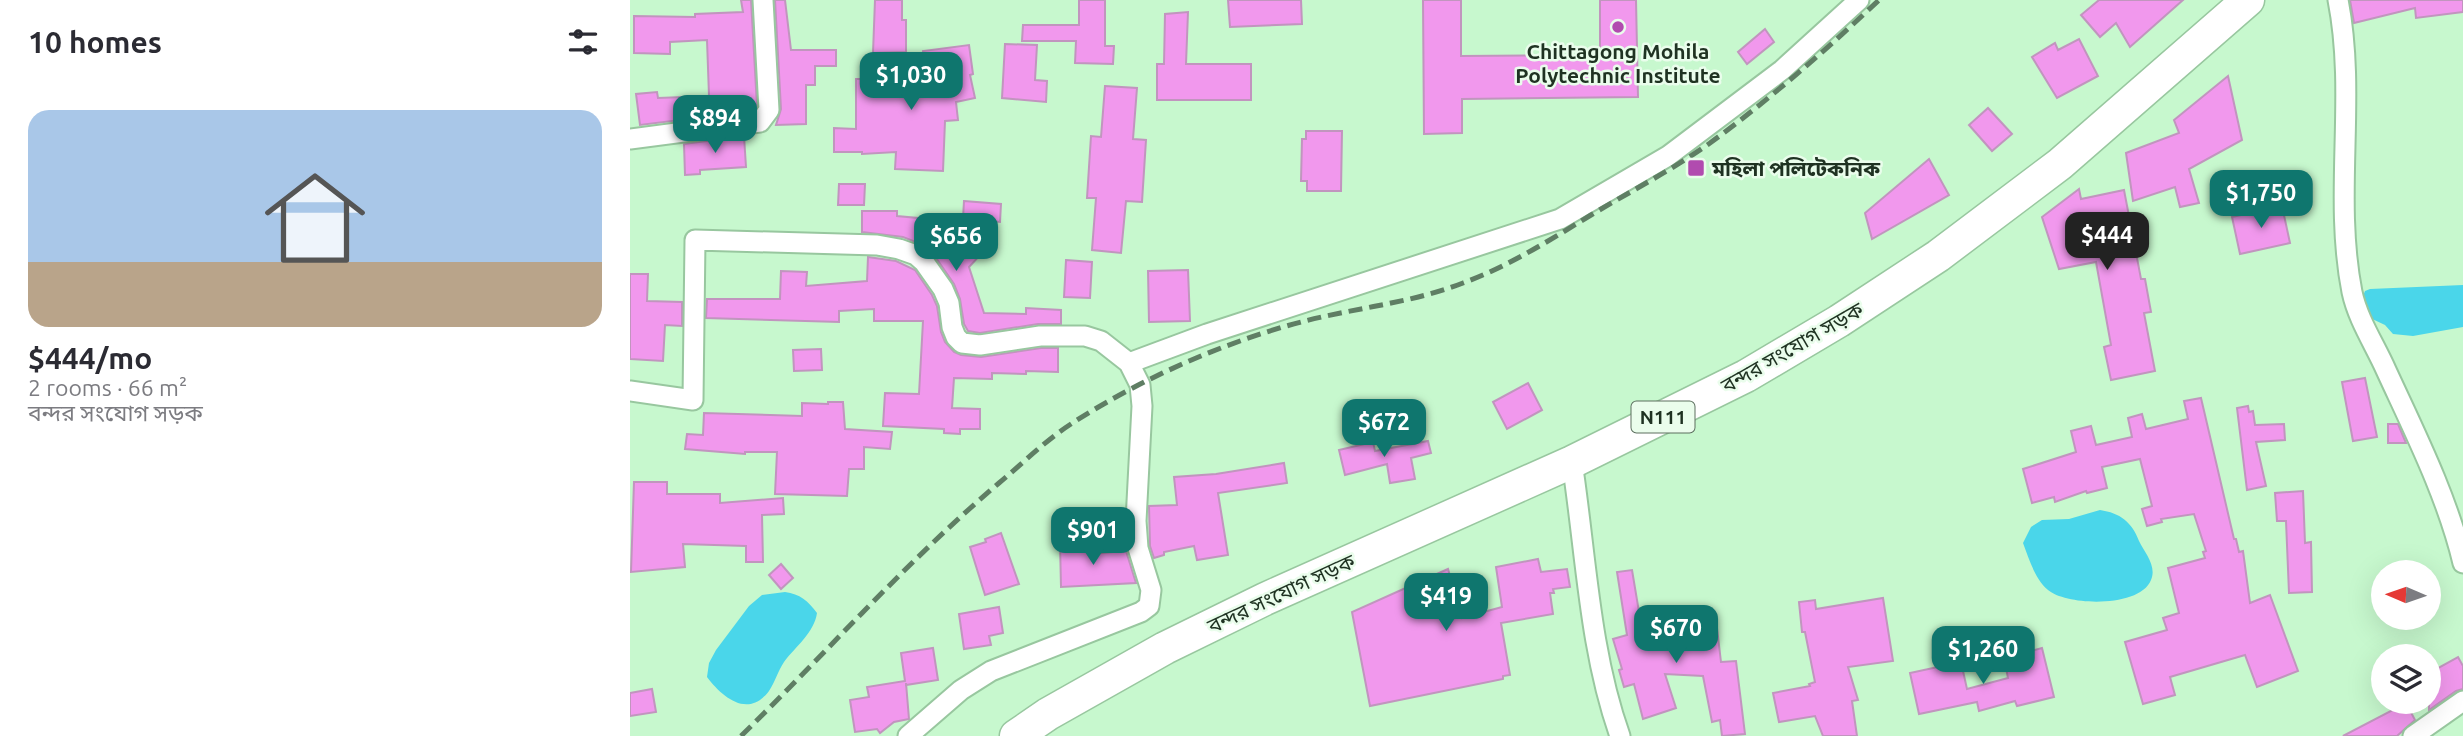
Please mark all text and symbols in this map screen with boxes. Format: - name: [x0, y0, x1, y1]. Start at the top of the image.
- marker: Chittagong Mohila Polytechnic Institute: [1610, 19, 1626, 35]
- icon: filters: [564, 23, 602, 61]
- text: 10 homes: [28, 25, 162, 59]
- place label: Chittagong Mohila Polytechnic Institute: [1515, 39, 1721, 87]
- pin: $1,030: [854, 52, 968, 112]
- text: $1,030: [876, 62, 946, 87]
- pin: $894: [674, 96, 756, 155]
- text: $894: [689, 105, 741, 130]
- icon: home: [252, 155, 378, 281]
- place label: মহিলা পলিটেকনিক: [1711, 156, 1881, 180]
- marker: মহিলা পলিটেকনিক: [1686, 158, 1706, 178]
- pin: $1,750: [2204, 170, 2318, 230]
- text: $1,750: [2226, 180, 2296, 205]
- pin: $444: [2066, 212, 2148, 272]
- pin: $656: [915, 214, 997, 273]
- text: $444: [2081, 222, 2133, 247]
- text: $656: [930, 223, 982, 248]
- street label: বন্দর সংযোগ সড়ক: [1716, 296, 1868, 398]
- text: $444/mo: [28, 341, 152, 375]
- text: 2 rooms · 66 m²: [28, 375, 187, 400]
- text: বন্দর সংযোগ সড়ক: [28, 400, 203, 425]
- pin: $672: [1343, 400, 1425, 459]
- road number: N111: [1632, 402, 1694, 432]
- text: $672: [1358, 409, 1410, 434]
- pin: $901: [1052, 508, 1134, 567]
- text: $901: [1067, 517, 1119, 542]
- street label: বন্দর সংযোগ সড়ক: [1203, 548, 1359, 638]
- north arrow: [2371, 560, 2441, 630]
- map controls: [2371, 560, 2441, 714]
- pin: $419: [1405, 574, 1487, 633]
- text: $419: [1420, 583, 1472, 608]
- pin: $670: [1635, 606, 1717, 665]
- text: $670: [1650, 615, 1702, 640]
- pin: $1,260: [1926, 626, 2040, 686]
- text: $1,260: [1948, 636, 2018, 661]
- button: layers: [2371, 644, 2441, 714]

